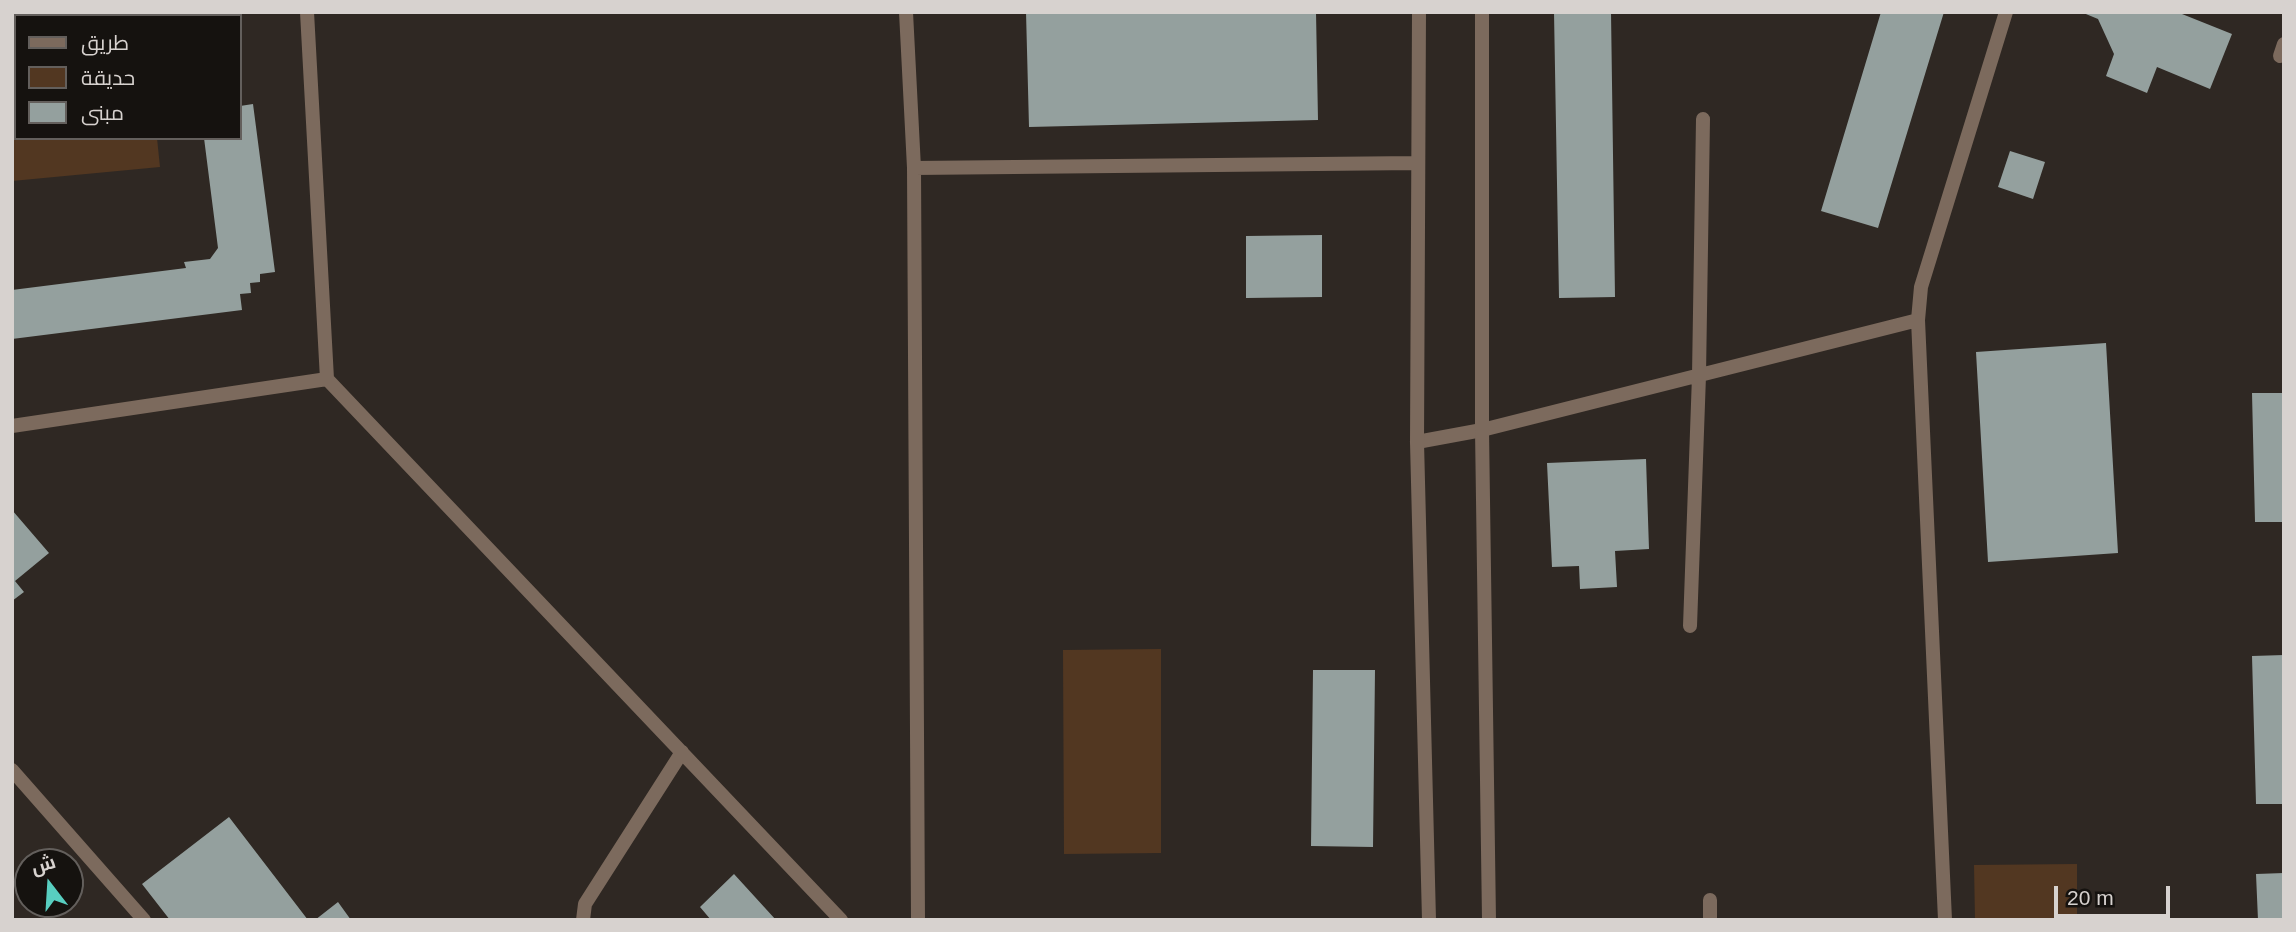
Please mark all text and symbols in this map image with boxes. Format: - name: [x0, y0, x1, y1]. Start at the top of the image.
- legend: [14, 14, 242, 140]
- text: طريق: [81, 31, 129, 54]
- text: حديقة: [81, 66, 135, 89]
- text: مبنى: [81, 101, 124, 124]
- north arrow: [14, 848, 84, 918]
- text: ش: [29, 851, 58, 878]
- scale bar: [2058, 872, 2174, 916]
- text: 20 m: [2067, 886, 2114, 909]

